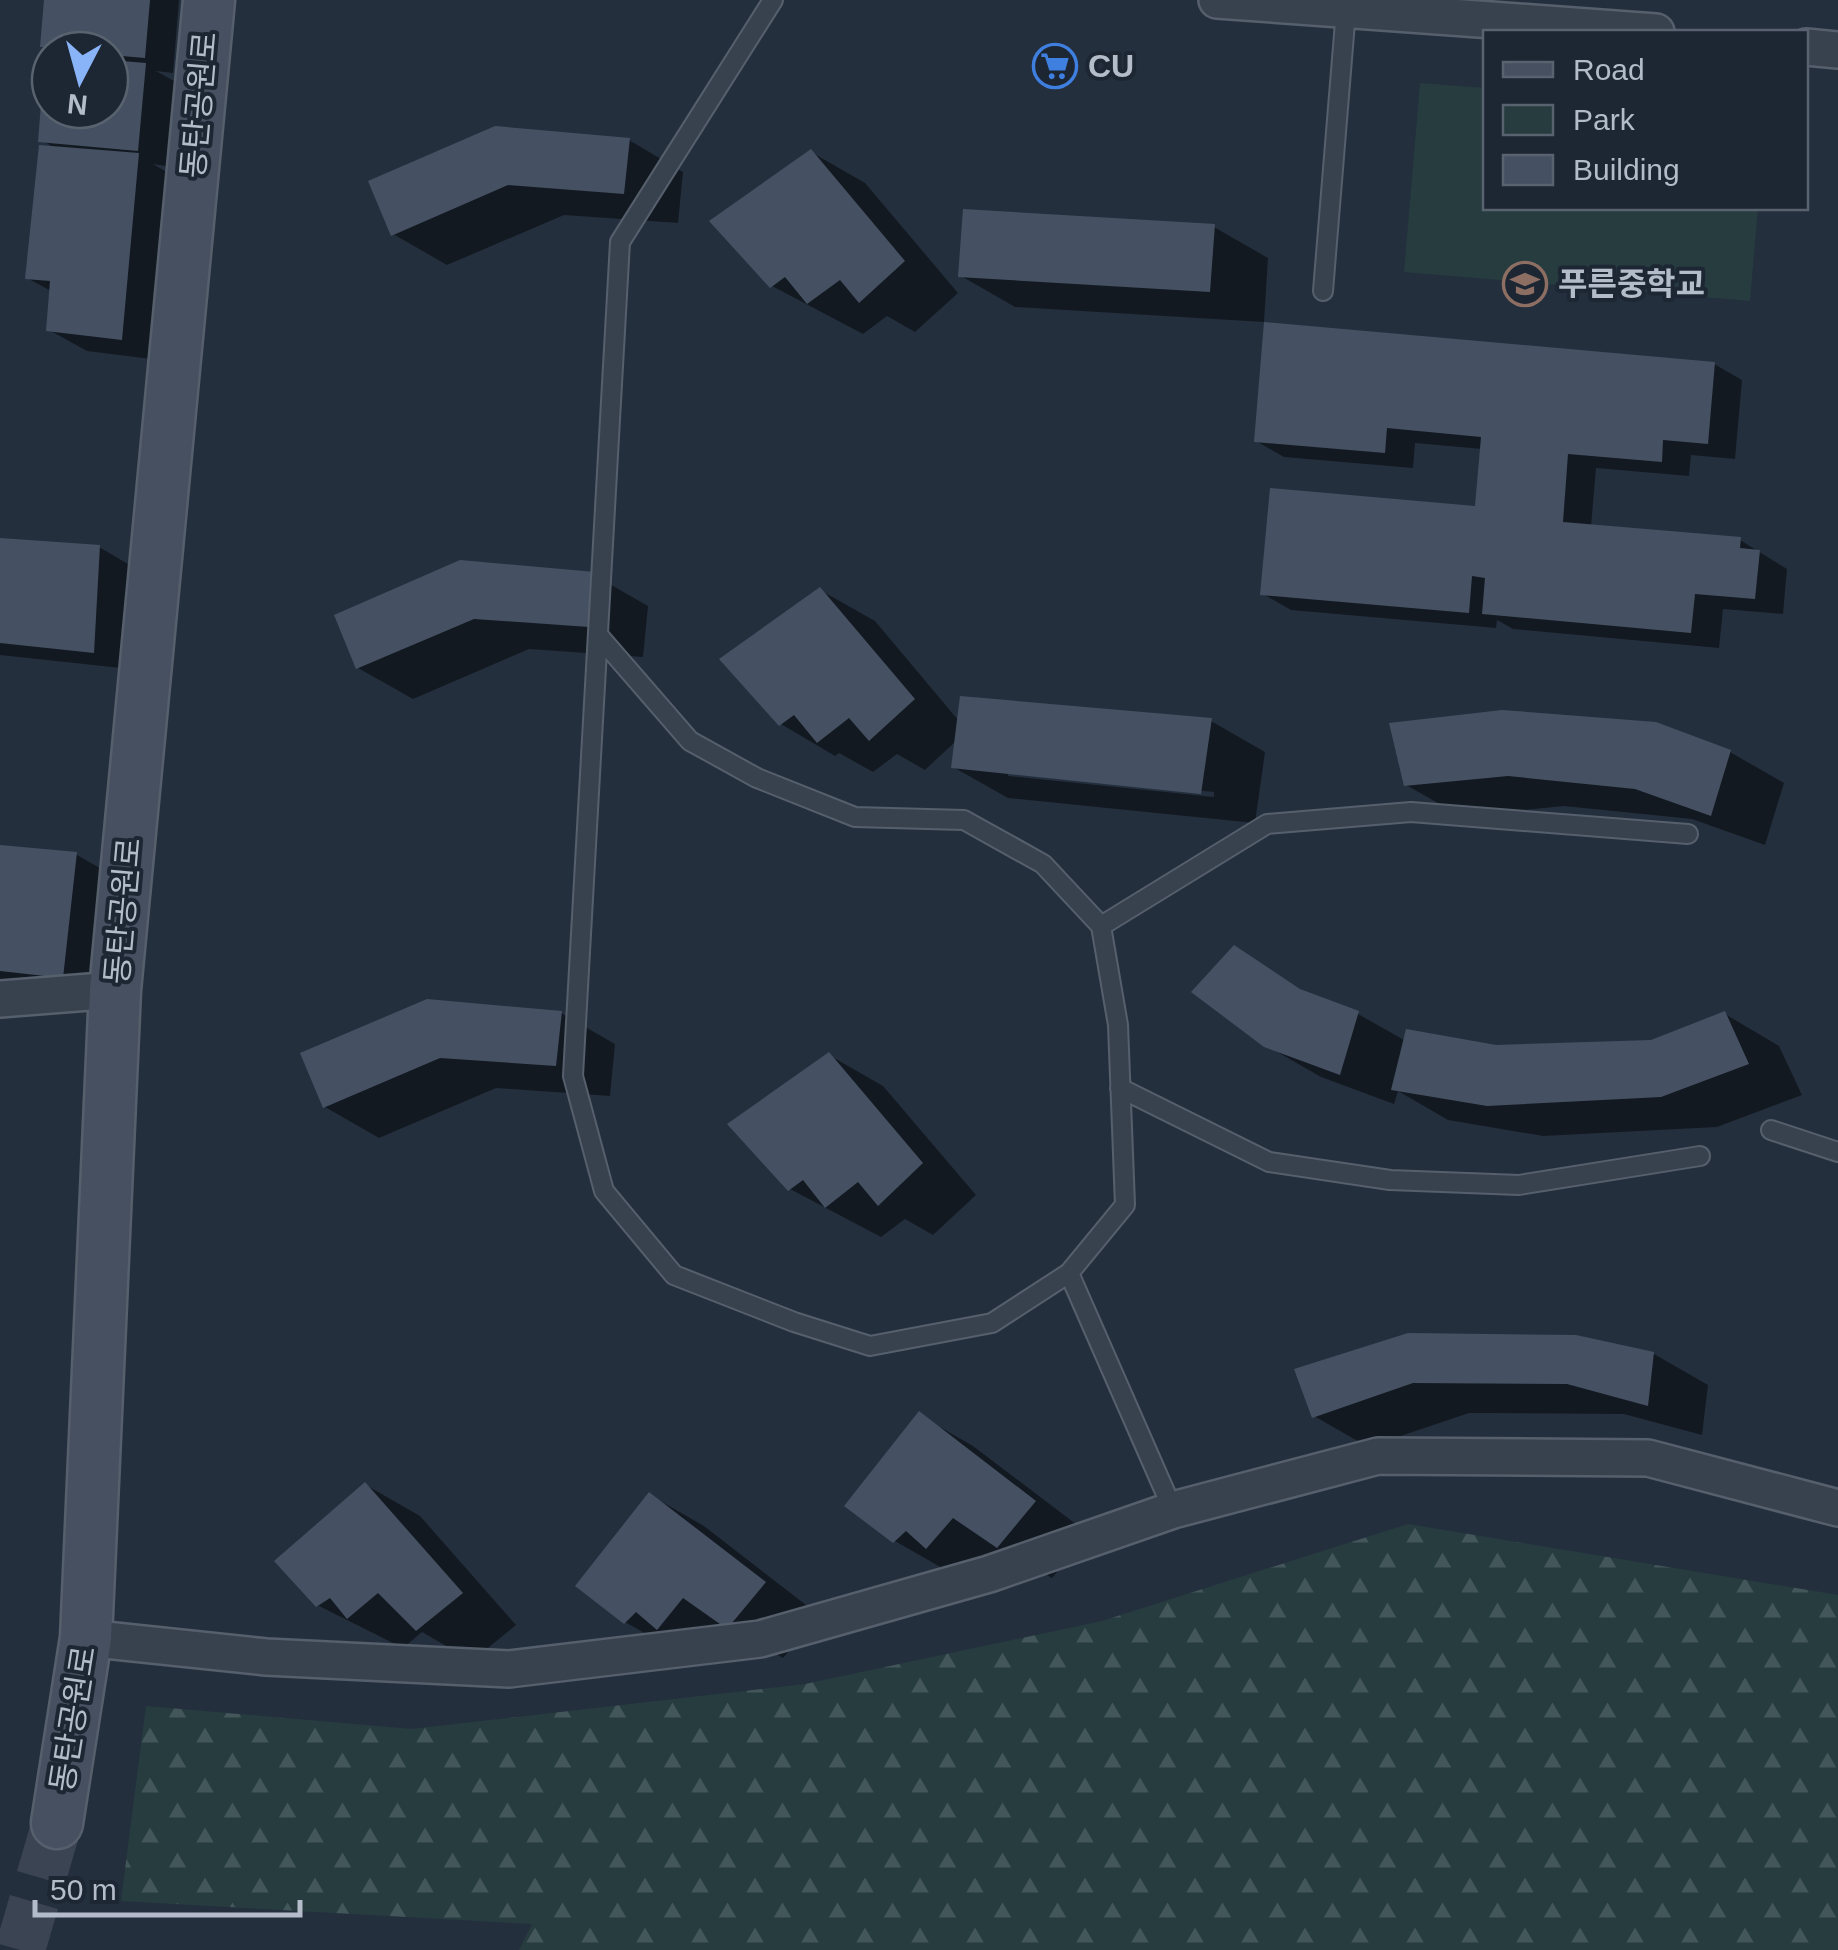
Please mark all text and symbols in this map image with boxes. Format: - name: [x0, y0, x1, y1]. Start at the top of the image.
- north arrow: [30, 30, 130, 130]
- street label: 동탄공원로: [175, 30, 223, 180]
- legend: [1483, 30, 1808, 210]
- supermarket icon: CU: [1032, 43, 1078, 89]
- place label: CU: [1088, 48, 1134, 84]
- text: Road: [1573, 53, 1645, 86]
- text: N: [66, 88, 89, 121]
- text: Park: [1573, 103, 1636, 136]
- text: Building: [1573, 153, 1680, 186]
- school or university icon: 푸른중학교: [1502, 261, 1548, 307]
- place label: 푸른중학교: [1558, 266, 1705, 302]
- street label: 동탄공원로: [99, 836, 147, 986]
- street label: 동탄공원로: [44, 1643, 102, 1795]
- scale bar: [35, 1855, 300, 1917]
- text: 50 m: [50, 1873, 117, 1906]

